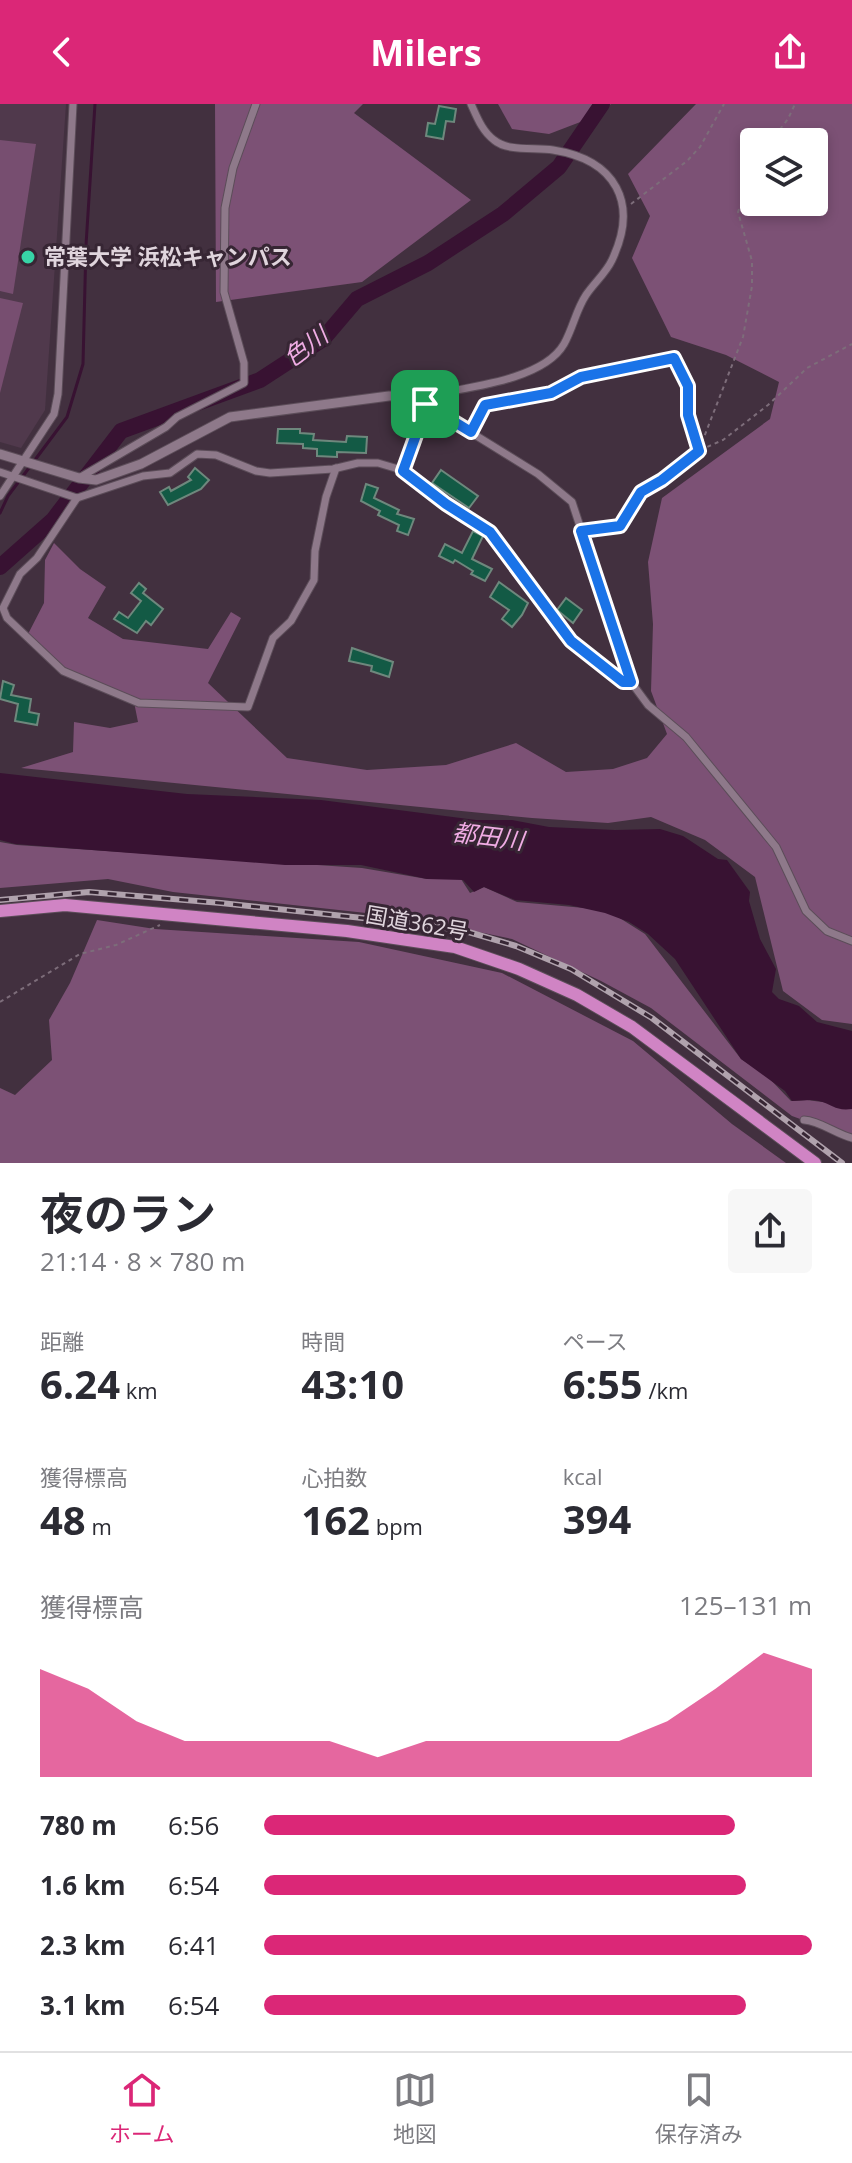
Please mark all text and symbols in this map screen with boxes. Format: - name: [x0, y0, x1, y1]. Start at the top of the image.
- text: Milers: [370, 28, 482, 77]
- icon: back: [40, 30, 84, 74]
- icon: share: [768, 30, 812, 74]
- map controls: [740, 128, 828, 216]
- button: layers: [740, 128, 828, 216]
- place label: 常葉大学 浜松キャンパス: [44, 241, 292, 271]
- marker: 常葉大学 浜松キャンパス: [19, 248, 37, 266]
- water label: 色川: [276, 316, 337, 373]
- pin: [391, 370, 459, 438]
- icon: arrive: [403, 382, 447, 426]
- water label: 都田川: [450, 815, 529, 857]
- street label: 国道362号: [363, 898, 471, 946]
- text: 夜のラン: [40, 1183, 216, 1243]
- button: share: [728, 1189, 812, 1273]
- text: 21:14 · 8 × 780 m: [40, 1243, 245, 1279]
- text: 距離: [40, 1326, 84, 1356]
- text: 時間: [301, 1326, 345, 1356]
- text: ペース: [563, 1326, 628, 1356]
- text: 6.24: [40, 1356, 120, 1411]
- text: 43:10: [301, 1356, 404, 1411]
- text: 6:55: [563, 1356, 643, 1411]
- text: km: [120, 1375, 158, 1405]
- text: /km: [643, 1375, 688, 1405]
- text: kcal: [563, 1461, 603, 1491]
- text: 獲得標高: [40, 1462, 128, 1492]
- text: 心拍数: [301, 1462, 367, 1492]
- text: 394: [563, 1491, 631, 1546]
- text: 48: [40, 1492, 86, 1547]
- text: 162: [301, 1492, 370, 1547]
- text: m: [86, 1511, 112, 1541]
- text: bpm: [370, 1511, 423, 1541]
- text: 125–131 m: [679, 1587, 812, 1623]
- text: 獲得標高: [40, 1589, 144, 1625]
- text: 780 m: [40, 1807, 117, 1843]
- text: 6:56: [168, 1807, 219, 1843]
- text: 1.6 km: [40, 1867, 126, 1903]
- text: 6:54: [168, 1867, 219, 1903]
- text: 2.3 km: [40, 1927, 126, 1963]
- text: 6:41: [168, 1927, 219, 1963]
- text: 3.1 km: [40, 1987, 126, 2023]
- text: 6:54: [168, 1987, 219, 2023]
- tab: ホーム: [109, 2068, 174, 2148]
- tab: 地図: [393, 2068, 437, 2148]
- tab: 保存済み: [655, 2068, 743, 2148]

